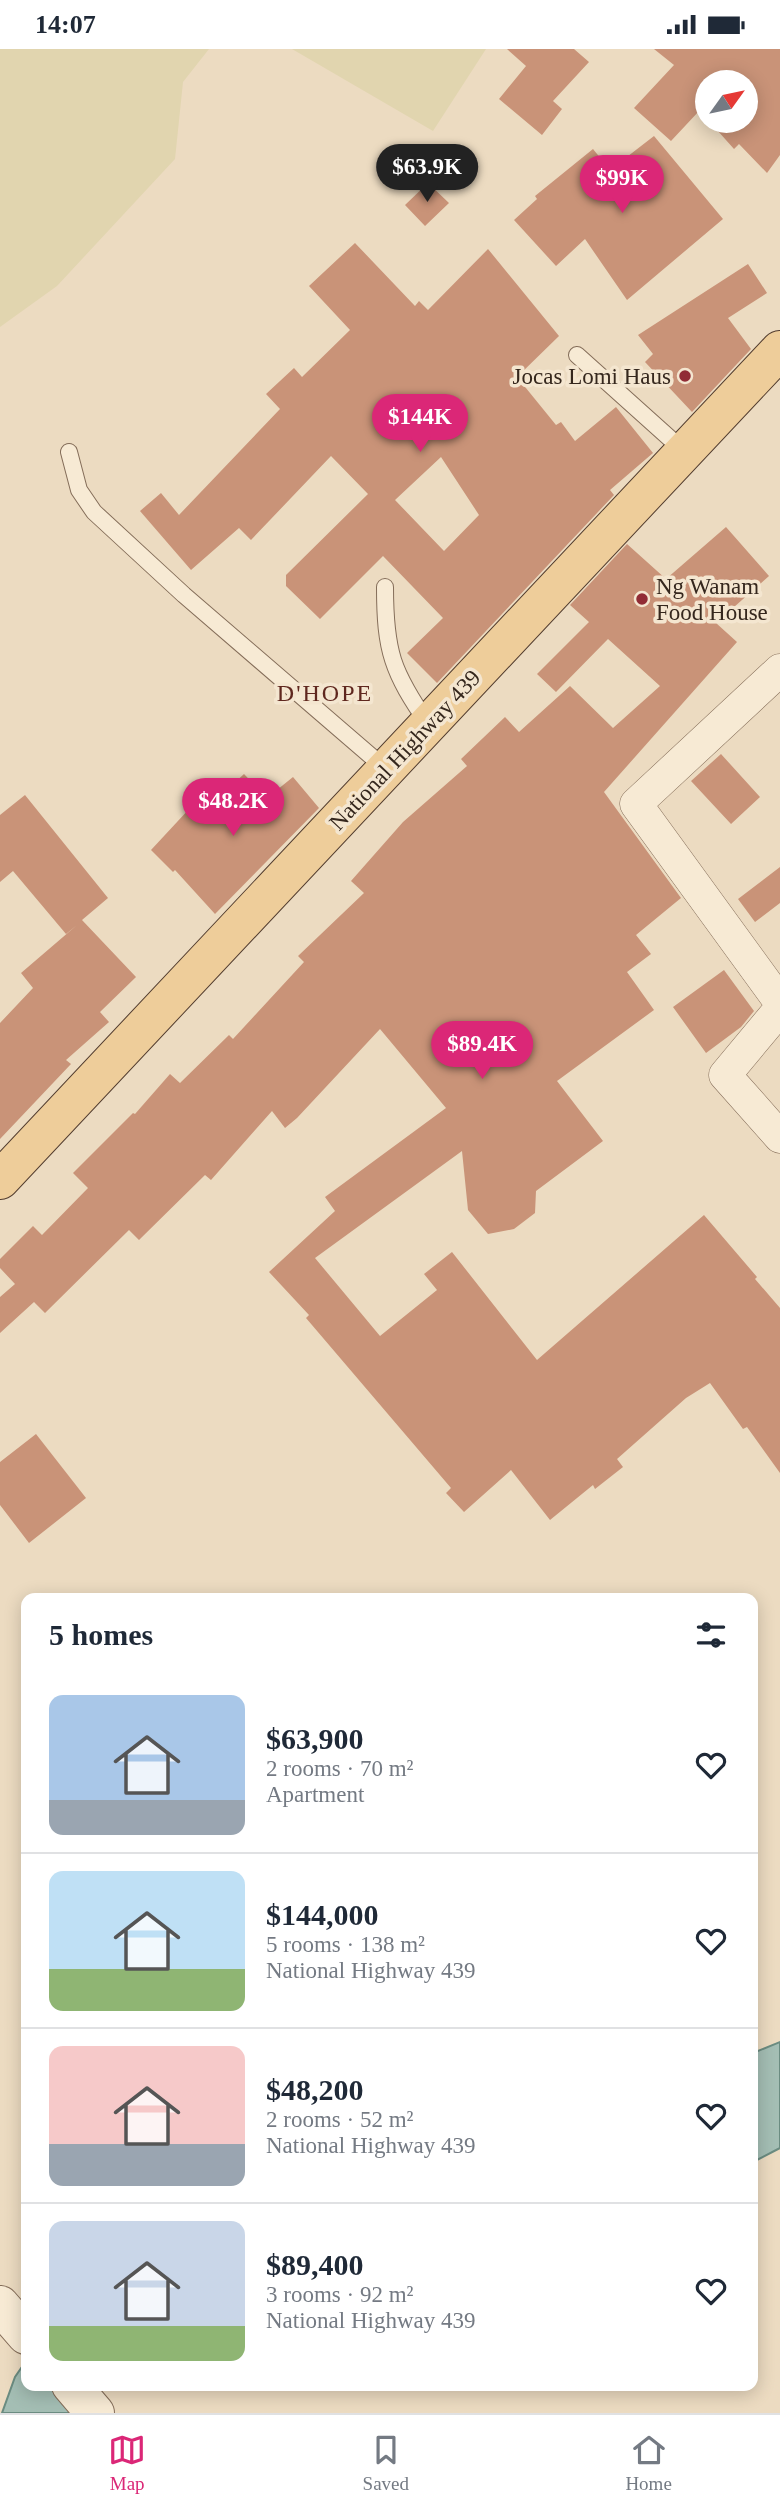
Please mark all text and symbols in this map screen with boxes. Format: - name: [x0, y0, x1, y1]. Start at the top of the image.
- text: 14:07: [35, 10, 96, 39]
- north arrow: [695, 70, 758, 133]
- map controls: [695, 70, 758, 133]
- pin: $63.9K: [370, 145, 484, 204]
- text: $63.9K: [392, 154, 462, 179]
- pin: $99K: [581, 155, 663, 215]
- text: $99K: [596, 165, 648, 190]
- place label: Jocas Lomi Haus: [513, 364, 671, 389]
- marker: Jocas Lomi Haus: [677, 368, 693, 384]
- pin: $144K: [371, 395, 469, 454]
- text: $144K: [388, 404, 452, 429]
- place label: Ng Wanam Food House: [656, 574, 768, 625]
- marker: Ng Wanam Food House: [634, 591, 650, 607]
- street label: National Highway 439: [324, 665, 486, 835]
- district label: D'HOPE: [277, 680, 373, 706]
- pin: $48.2K: [176, 779, 290, 838]
- text: $48.2K: [198, 788, 268, 813]
- pin: $89.4K: [425, 1021, 539, 1081]
- text: $89.4K: [447, 1031, 517, 1056]
- icon: filters: [692, 1616, 730, 1654]
- text: 5 homes: [49, 1618, 153, 1651]
- text: $63,900: [266, 1722, 364, 1755]
- icon: home: [105, 1723, 189, 1807]
- icon: heart: [692, 1746, 730, 1784]
- text: 2 rooms · 70 m²: [266, 1756, 413, 1781]
- text: Apartment: [266, 1782, 364, 1807]
- text: $144,000: [266, 1898, 379, 1931]
- icon: home: [105, 1899, 189, 1983]
- icon: heart: [692, 1922, 730, 1960]
- text: 5 rooms · 138 m²: [266, 1932, 425, 1957]
- text: National Highway 439: [266, 1958, 476, 1983]
- text: $48,200: [266, 2073, 364, 2106]
- icon: home: [105, 2074, 189, 2158]
- icon: heart: [692, 2097, 730, 2135]
- text: 2 rooms · 52 m²: [266, 2107, 413, 2132]
- text: National Highway 439: [266, 2133, 476, 2158]
- text: $89,400: [266, 2248, 364, 2281]
- icon: home: [105, 2249, 189, 2333]
- icon: heart: [692, 2272, 730, 2310]
- text: 3 rooms · 92 m²: [266, 2282, 413, 2307]
- text: National Highway 439: [266, 2308, 476, 2333]
- tab: Map: [108, 2431, 146, 2495]
- tab: Saved: [363, 2431, 409, 2495]
- tab: Home: [625, 2431, 672, 2495]

